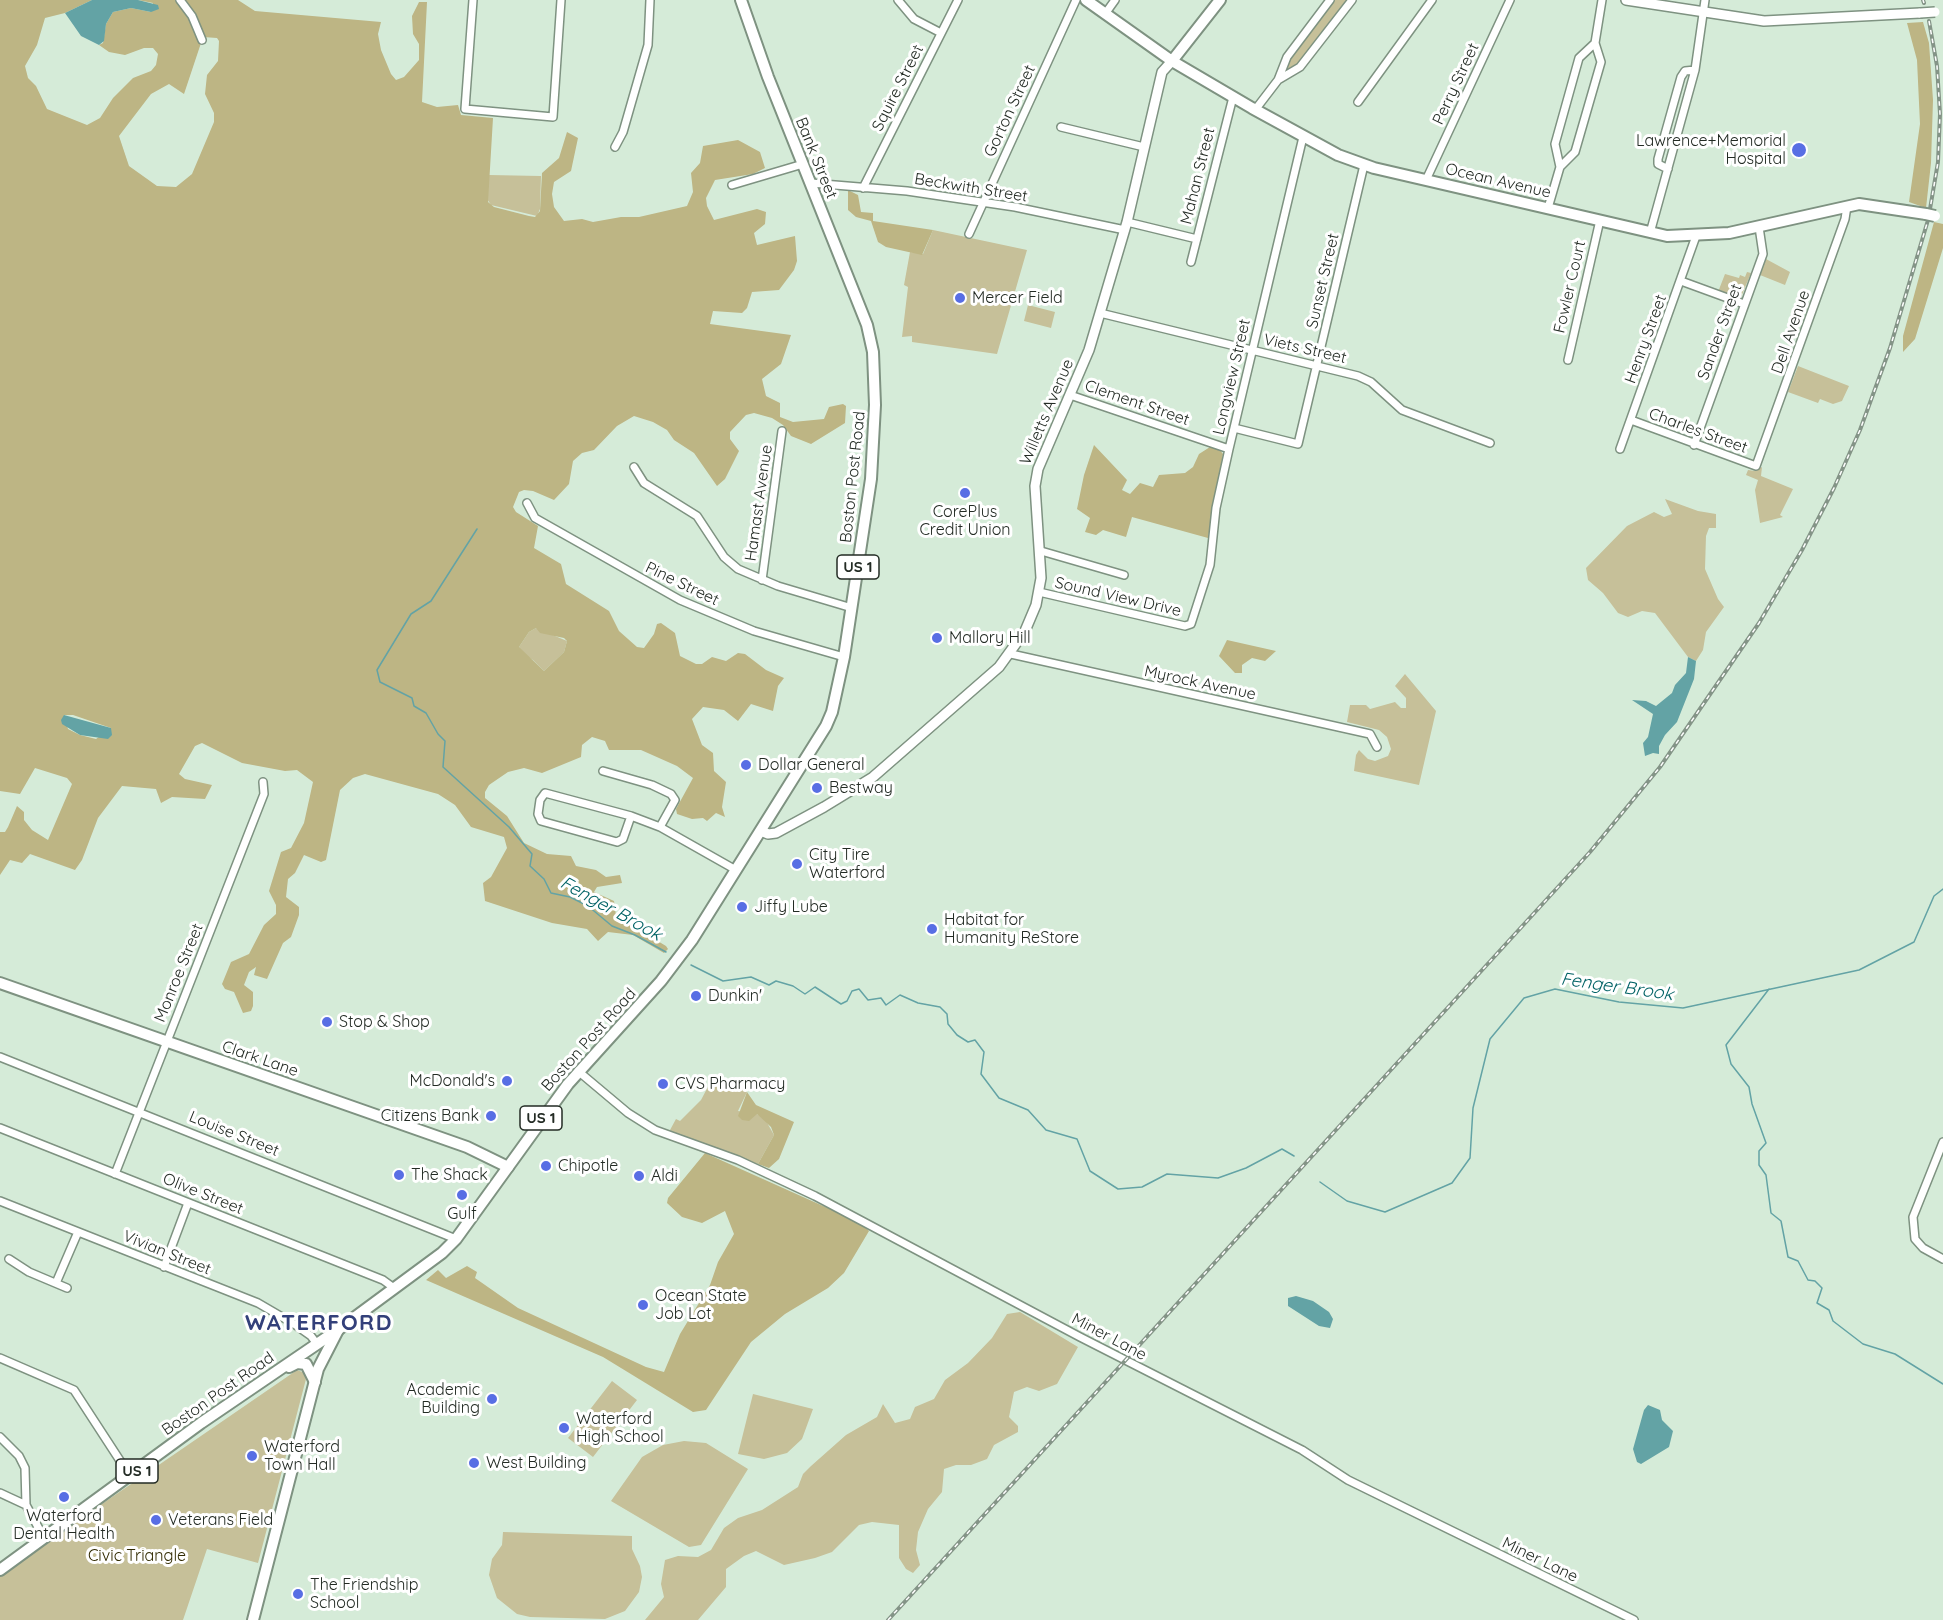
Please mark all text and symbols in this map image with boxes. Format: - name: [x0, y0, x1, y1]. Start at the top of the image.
- street label: Perry Street: [1429, 40, 1483, 128]
- street label: Squire Street: [868, 42, 928, 134]
- street label: Gorton Street: [980, 62, 1040, 160]
- street label: Bank Street: [791, 115, 841, 201]
- street label: Mahan Street: [1177, 126, 1219, 226]
- place label: Lawrence+Memorial Hospital: [1636, 131, 1786, 169]
- marker: Lawrence+Memorial Hospital: [1790, 141, 1808, 159]
- street label: Ocean Avenue: [1443, 160, 1553, 202]
- street label: Beckwith Street: [913, 170, 1029, 206]
- street label: Sunset Street: [1303, 231, 1343, 331]
- street label: Fowler Court: [1550, 239, 1590, 335]
- street label: Sander Street: [1694, 281, 1746, 383]
- place label: Mercer Field: [972, 288, 1063, 308]
- street label: Dell Avenue: [1768, 288, 1814, 376]
- marker: Mercer Field: [953, 291, 967, 305]
- street label: Henry Street: [1621, 292, 1671, 386]
- street label: Longview Street: [1209, 317, 1255, 437]
- street label: Viets Street: [1262, 330, 1348, 368]
- street label: Willetts Avenue: [1016, 356, 1078, 468]
- street label: Clement Street: [1082, 376, 1192, 430]
- street label: Charles Street: [1646, 404, 1750, 458]
- street label: Boston Post Road: [837, 410, 869, 544]
- street label: Hamast Avenue: [741, 443, 777, 563]
- marker: CorePlus Credit Union: [958, 486, 972, 500]
- place label: CorePlus Credit Union: [919, 502, 1011, 540]
- road number: US 1: [837, 555, 879, 579]
- street label: Pine Street: [642, 558, 722, 610]
- street label: Sound View Drive: [1053, 573, 1183, 621]
- place label: Mallory Hill: [949, 628, 1031, 648]
- marker: Mallory Hill: [930, 631, 944, 645]
- street label: Myrock Avenue: [1142, 662, 1258, 704]
- place label: Dollar General: [758, 755, 865, 775]
- marker: Dollar General: [739, 758, 753, 772]
- place label: Bestway: [829, 778, 893, 798]
- marker: Bestway: [810, 781, 824, 795]
- place label: City Tire Waterford: [809, 845, 885, 883]
- marker: City Tire Waterford: [790, 857, 804, 871]
- water label: Fenger Brook: [556, 872, 666, 946]
- place label: Jiffy Lube: [754, 897, 828, 917]
- marker: Jiffy Lube: [735, 900, 749, 914]
- place label: Habitat for Humanity ReStore: [944, 910, 1079, 948]
- street label: Monroe Street: [150, 921, 208, 1025]
- marker: Habitat for Humanity ReStore: [925, 922, 939, 936]
- water label: Fenger Brook: [1560, 968, 1674, 1006]
- street label: Boston Post Road: [538, 984, 640, 1096]
- place label: Dunkin': [708, 986, 762, 1006]
- marker: Dunkin': [689, 989, 703, 1003]
- place label: Stop & Shop: [339, 1012, 430, 1032]
- marker: Stop & Shop: [320, 1015, 334, 1029]
- street label: Clark Lane: [219, 1037, 301, 1081]
- place label: McDonald's: [409, 1071, 495, 1091]
- marker: McDonald's: [500, 1074, 514, 1088]
- place label: CVS Pharmacy: [675, 1074, 785, 1094]
- marker: CVS Pharmacy: [656, 1077, 670, 1091]
- place label: Citizens Bank: [381, 1106, 479, 1126]
- road number: US 1: [520, 1106, 562, 1130]
- street label: Louise Street: [186, 1107, 282, 1161]
- marker: Citizens Bank: [484, 1109, 498, 1123]
- place label: Chipotle: [558, 1156, 618, 1176]
- marker: Chipotle: [539, 1159, 553, 1173]
- place label: The Shack: [411, 1165, 488, 1185]
- place label: Aldi: [651, 1166, 678, 1186]
- marker: The Shack: [392, 1168, 406, 1182]
- street label: Olive Street: [160, 1169, 246, 1219]
- marker: Aldi: [632, 1169, 646, 1183]
- marker: Gulf: [455, 1188, 469, 1202]
- place label: Gulf: [447, 1204, 477, 1224]
- street label: Vivian Street: [120, 1227, 214, 1279]
- place label: Ocean State Job Lot: [655, 1286, 747, 1324]
- marker: Ocean State Job Lot: [636, 1298, 650, 1312]
- street label: Miner Lane: [1068, 1309, 1150, 1365]
- district label: WATERFORD: [245, 1310, 393, 1336]
- street label: Boston Post Road: [158, 1348, 278, 1440]
- place label: Academic Building: [407, 1380, 480, 1418]
- marker: Academic Building: [485, 1392, 499, 1406]
- place label: Waterford High School: [576, 1409, 664, 1447]
- marker: Waterford High School: [557, 1421, 571, 1435]
- place label: Waterford Town Hall: [264, 1437, 340, 1475]
- marker: Waterford Town Hall: [245, 1449, 259, 1463]
- place label: West Building: [486, 1453, 586, 1473]
- marker: West Building: [467, 1456, 481, 1470]
- road number: US 1: [116, 1459, 158, 1483]
- marker: Waterford Dental Health: [57, 1490, 71, 1504]
- place label: Waterford Dental Health: [13, 1506, 115, 1544]
- place label: Veterans Field: [168, 1510, 273, 1530]
- marker: Veterans Field: [149, 1513, 163, 1527]
- street label: Miner Lane: [1499, 1533, 1581, 1587]
- park label: Civic Triangle: [88, 1546, 186, 1566]
- place label: The Friendship School: [310, 1575, 418, 1613]
- marker: The Friendship School: [291, 1587, 305, 1601]

